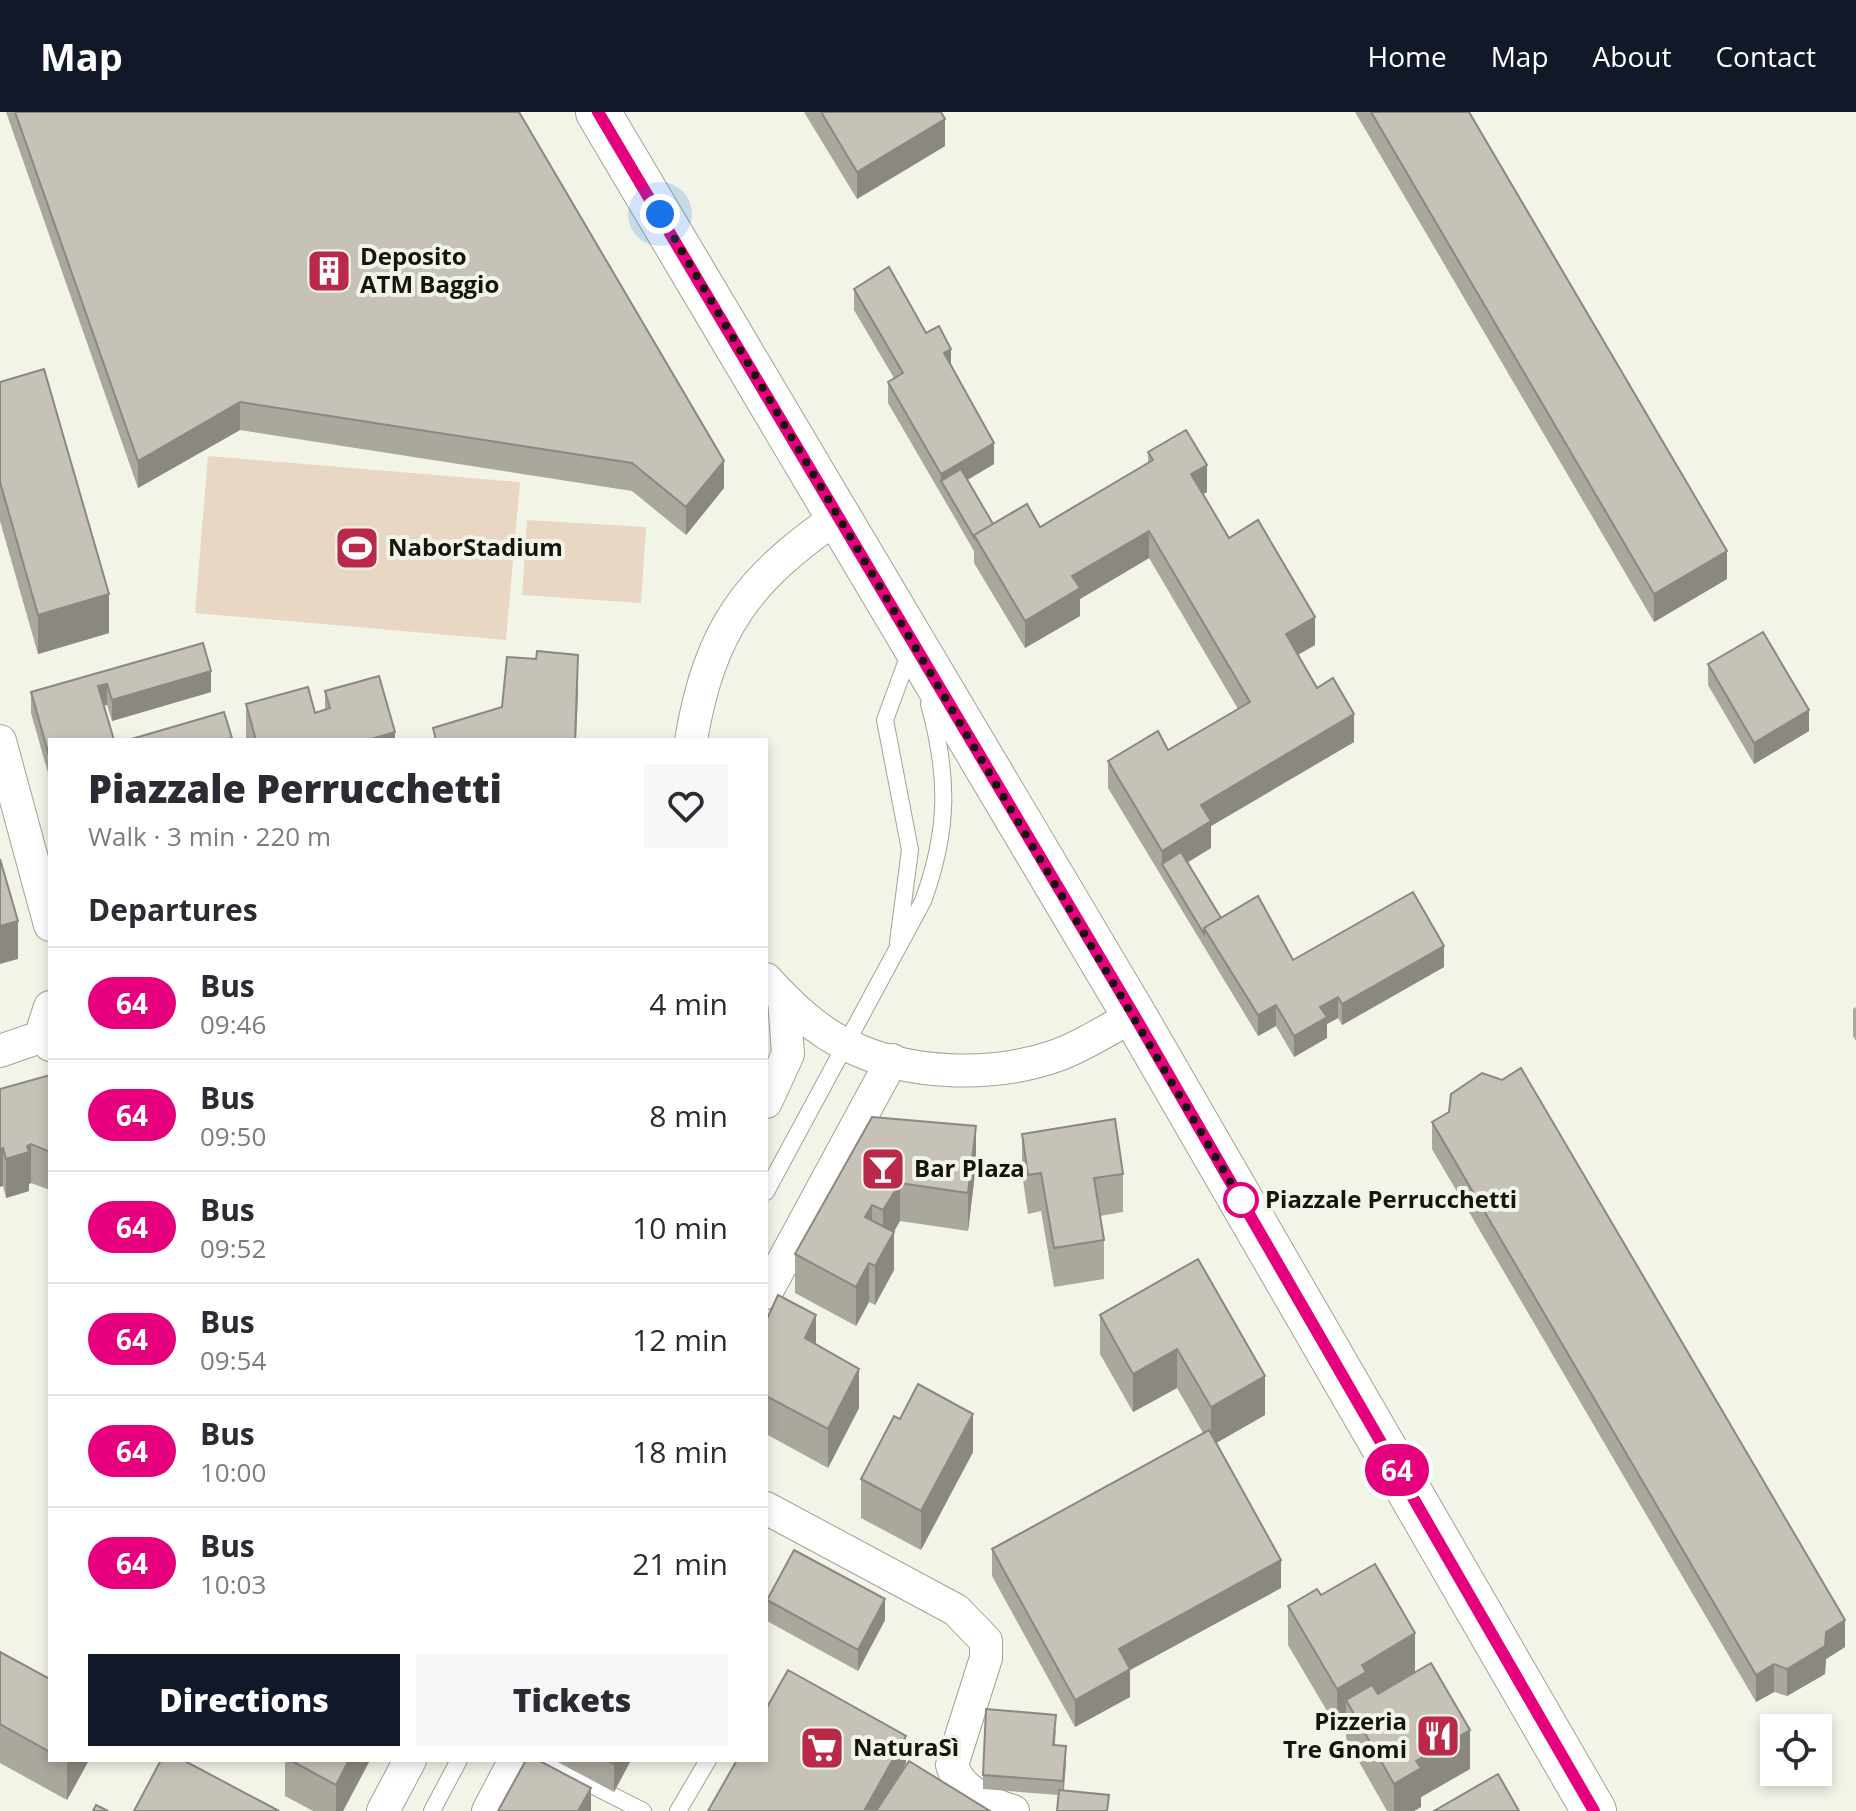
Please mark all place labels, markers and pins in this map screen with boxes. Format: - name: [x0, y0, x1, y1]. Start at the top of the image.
- place label: Deposito ATM Baggio: [360, 239, 499, 300]
- building icon: Deposito ATM Baggio: [305, 247, 353, 295]
- sports icon: NaborStadium: [333, 524, 381, 572]
- place label: NaborStadium: [388, 530, 563, 563]
- bar icon: Bar Plaza: [859, 1145, 907, 1193]
- place label: Bar Plaza: [914, 1151, 1025, 1184]
- place label: Piazzale Perrucchetti: [1265, 1182, 1517, 1215]
- marker: Piazzale Perrucchetti: [1224, 1183, 1258, 1217]
- place label: Pizzeria Tre Gnomi: [1283, 1704, 1407, 1765]
- restaurant icon: Pizzeria Tre Gnomi: [1414, 1712, 1462, 1760]
- supermarket icon: NaturaSì: [798, 1724, 846, 1772]
- place label: NaturaSì: [853, 1730, 959, 1763]

